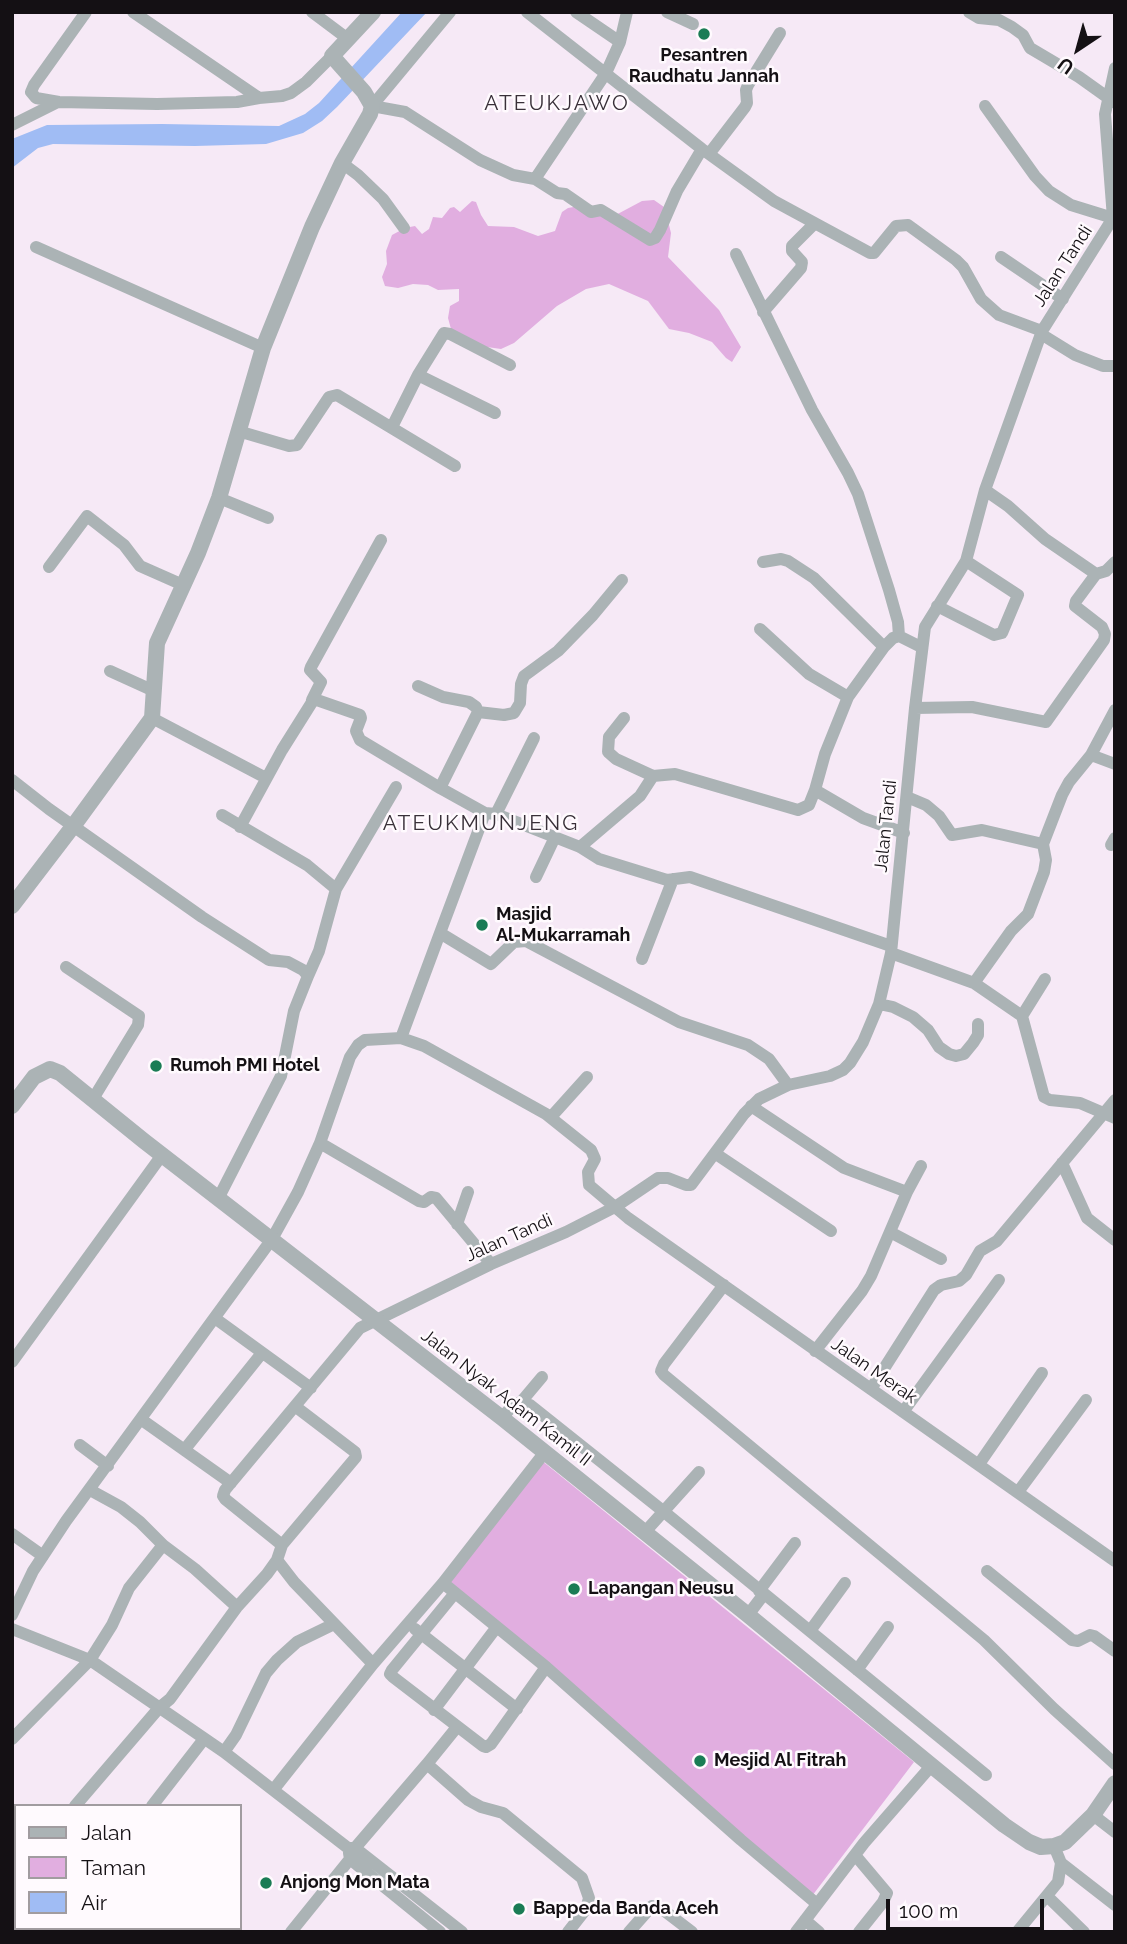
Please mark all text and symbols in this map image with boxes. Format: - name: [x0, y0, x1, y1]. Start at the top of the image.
- north arrow: [1043, 14, 1113, 84]
- marker: Pesantren Raudhatu Jannah: [696, 26, 712, 42]
- place label: Pesantren Raudhatu Jannah: [629, 45, 779, 88]
- text: U: [1053, 53, 1078, 79]
- district label: ATEUKJAWO: [485, 91, 629, 117]
- street label: Jalan Tandi: [1029, 221, 1097, 311]
- street label: Jalan Tandi: [870, 779, 902, 873]
- district label: ATEUKMUNJENG: [384, 811, 578, 837]
- place label: Masjid Al-Mukarramah: [496, 904, 630, 946]
- marker: Masjid Al-Mukarramah: [474, 917, 490, 933]
- place label: Rumoh PMI Hotel: [170, 1055, 319, 1077]
- marker: Rumoh PMI Hotel: [148, 1058, 164, 1074]
- street label: Jalan Tandi: [462, 1209, 556, 1267]
- street label: Jalan Nyak Adam Kamil II: [417, 1325, 595, 1471]
- street label: Jalan Merak: [827, 1333, 921, 1409]
- place label: Lapangan Neusu: [588, 1578, 734, 1600]
- marker: Lapangan Neusu: [566, 1581, 582, 1597]
- place label: Mesjid Al Fitrah: [714, 1750, 846, 1772]
- marker: Mesjid Al Fitrah: [692, 1753, 708, 1769]
- legend: [14, 1804, 242, 1930]
- text: Jalan: [81, 1820, 132, 1845]
- text: Taman: [81, 1855, 146, 1880]
- place label: Anjong Mon Mata: [280, 1872, 430, 1894]
- marker: Anjong Mon Mata: [258, 1875, 274, 1891]
- scale bar: [889, 1884, 1046, 1928]
- text: Air: [81, 1890, 107, 1915]
- place label: Bappeda Banda Aceh: [533, 1898, 719, 1920]
- text: 100 m: [899, 1898, 958, 1923]
- marker: Bappeda Banda Aceh: [511, 1901, 527, 1917]

